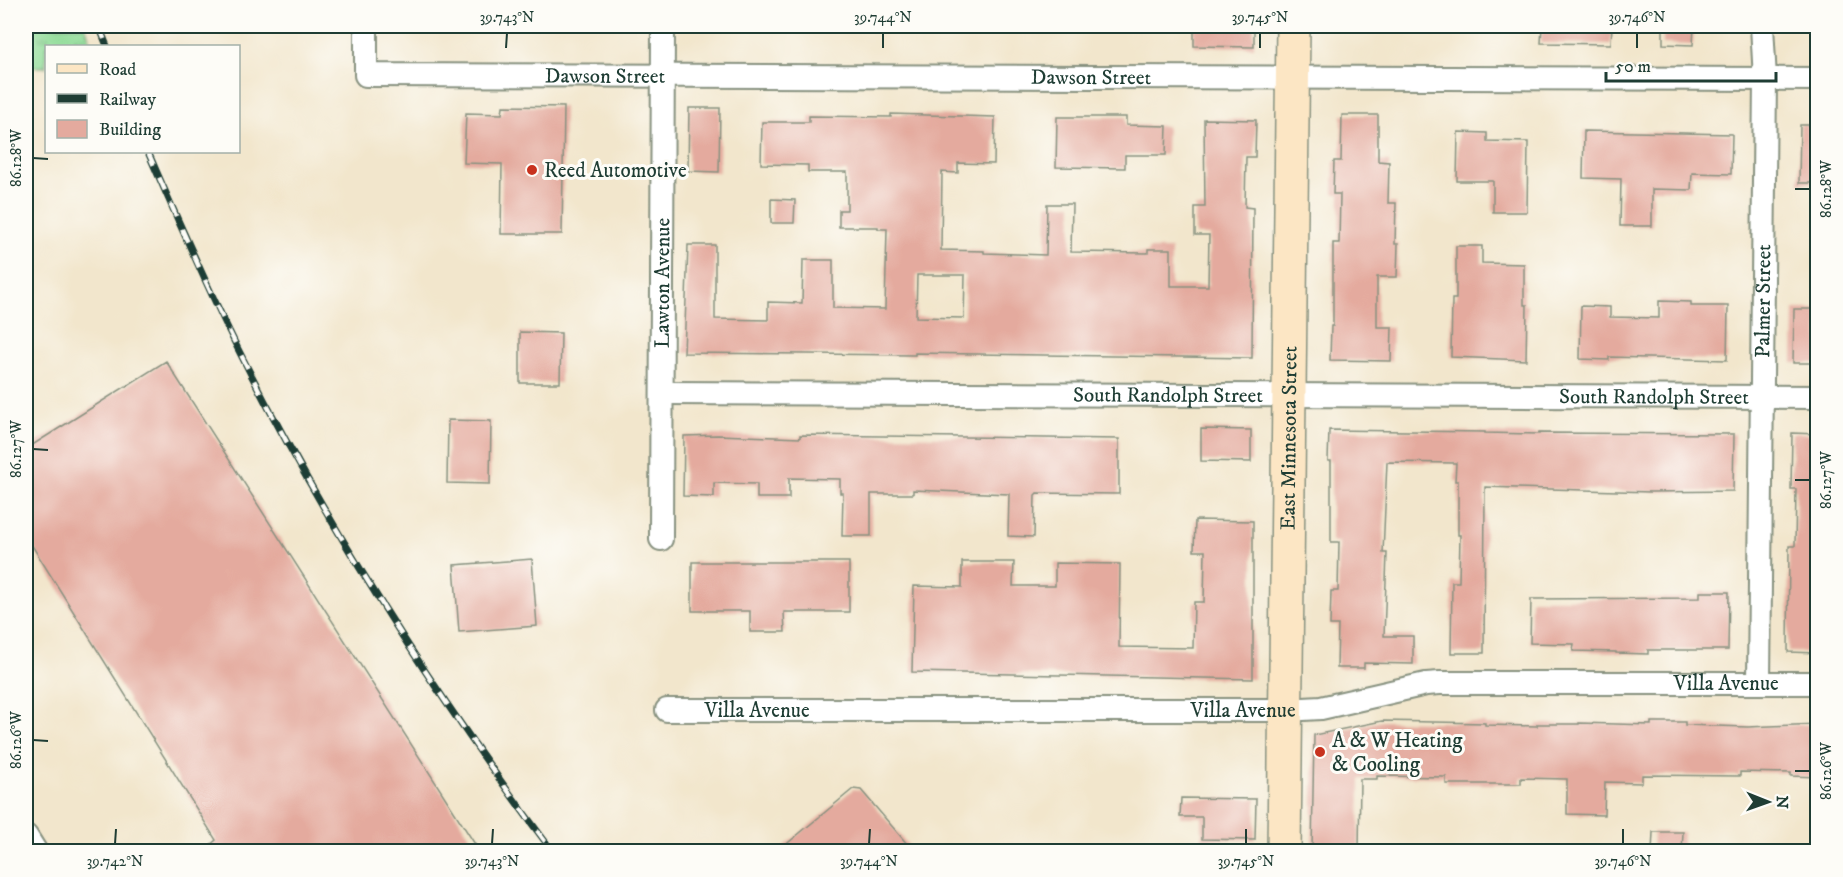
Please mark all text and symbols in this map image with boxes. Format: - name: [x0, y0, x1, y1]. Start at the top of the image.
- text: 39.743°N: [480, 8, 534, 27]
- text: 39.744°N: [854, 8, 912, 27]
- text: 39.745°N: [1232, 8, 1288, 27]
- text: 39.746°N: [1609, 8, 1665, 27]
- legend: [45, 45, 240, 153]
- scale bar: [1606, 45, 1776, 83]
- text: 50 m: [1615, 56, 1651, 78]
- text: Road: [99, 59, 136, 81]
- street label: Dawson Street: [545, 63, 665, 90]
- street label: Dawson Street: [1031, 65, 1151, 91]
- text: Railway: [99, 89, 157, 111]
- text: Building: [99, 119, 161, 141]
- text: 86.128°W: [7, 129, 26, 187]
- place label: Reed Automotive: [544, 158, 687, 184]
- text: 86.128°W: [1817, 160, 1836, 218]
- marker: Reed Automotive: [525, 163, 539, 177]
- street label: Lawton Avenue: [650, 217, 676, 348]
- street label: Palmer Street: [1750, 244, 1777, 358]
- street label: East Minnesota Street: [1276, 345, 1304, 530]
- street label: South Randolph Street: [1073, 382, 1263, 409]
- street label: South Randolph Street: [1559, 384, 1749, 411]
- text: 86.127°W: [7, 420, 26, 478]
- text: 86.127°W: [1817, 451, 1836, 509]
- street label: Villa Avenue: [1673, 671, 1779, 697]
- street label: Villa Avenue: [1189, 697, 1297, 724]
- street label: Villa Avenue: [703, 698, 810, 724]
- text: 86.126°W: [7, 711, 26, 769]
- place label: A & W Heating & Cooling: [1332, 728, 1463, 778]
- text: 86.126°W: [1817, 742, 1836, 800]
- marker: A & W Heating & Cooling: [1313, 745, 1327, 759]
- north arrow: [1738, 772, 1798, 832]
- text: N: [1772, 796, 1792, 809]
- text: 39.742°N: [87, 852, 143, 871]
- text: 39.743°N: [465, 852, 519, 871]
- text: 39.744°N: [840, 852, 898, 871]
- text: 39.745°N: [1218, 852, 1274, 871]
- text: 39.746°N: [1595, 852, 1651, 871]

